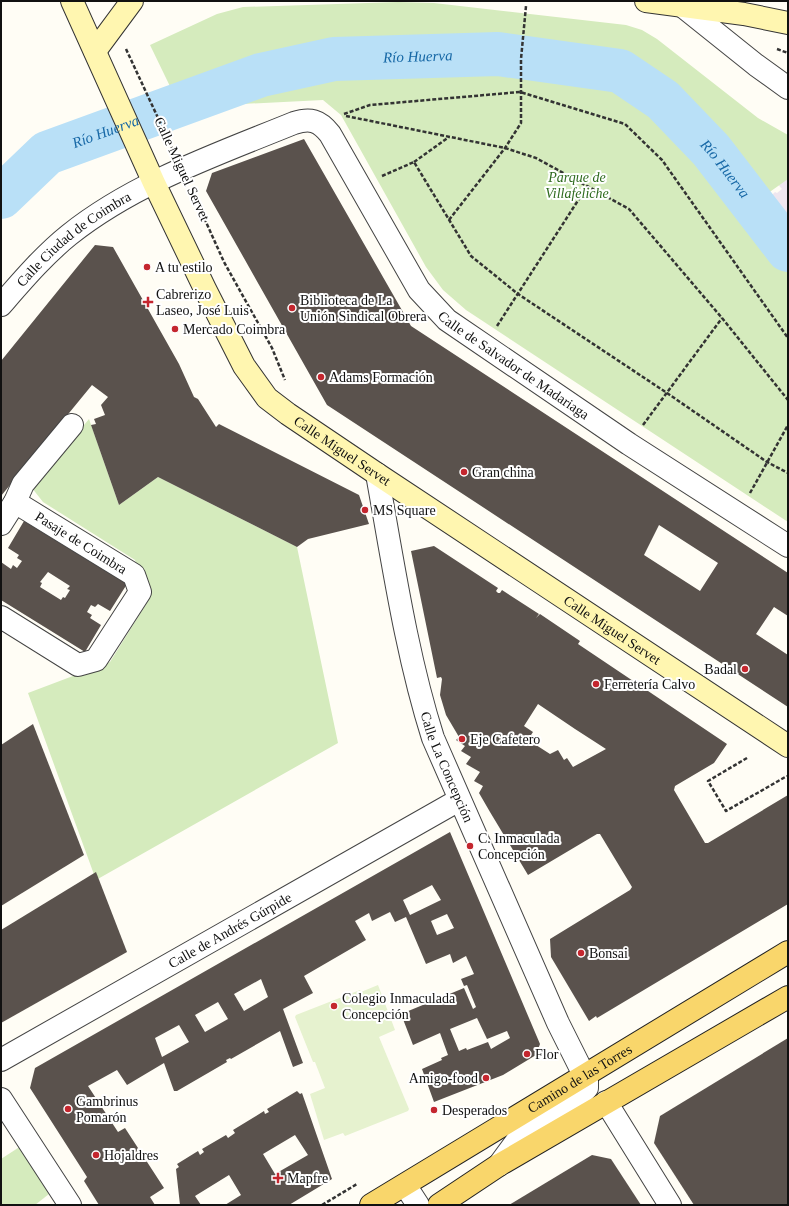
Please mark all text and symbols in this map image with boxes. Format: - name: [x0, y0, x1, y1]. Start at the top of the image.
- water label: Río Huerva: [382, 47, 453, 66]
- water label: Río Huerva: [69, 112, 141, 151]
- street label: Calle Miguel Servet: [151, 115, 213, 223]
- water label: Río Huerva: [697, 136, 753, 201]
- park label: Parque de Villafeliche: [545, 170, 609, 201]
- street label: Calle Ciudad de Coimbra: [14, 188, 134, 289]
- place label: A tu estilo: [155, 260, 213, 275]
- marker: A tu estilo: [142, 262, 152, 272]
- place label: Cabrerizo Laseo, José Luis: [156, 287, 249, 318]
- place label: Biblioteca de La Unión Sindical Obrera: [300, 293, 428, 324]
- marker: Cabrerizo Laseo, José Luis: [143, 297, 153, 307]
- marker: Biblioteca de La Unión Sindical Obrera: [287, 303, 297, 313]
- street label: Calle de Salvador de Madariaga: [435, 308, 593, 422]
- place label: Mercado Coimbra: [183, 322, 286, 337]
- marker: Mercado Coimbra: [170, 324, 180, 334]
- place label: Adams Formación: [329, 370, 433, 385]
- marker: Adams Formación: [316, 372, 326, 382]
- street label: Calle Miguel Servet: [291, 413, 393, 488]
- place label: Gran china: [472, 465, 535, 480]
- marker: Gran china: [459, 467, 469, 477]
- place label: MS Square: [373, 503, 436, 518]
- marker: MS Square: [360, 505, 370, 515]
- street label: Pasaje de Coimbra: [33, 509, 130, 578]
- street label: Calle Miguel Servet: [561, 592, 664, 667]
- place label: Badal: [704, 662, 737, 677]
- marker: Badal: [740, 664, 750, 674]
- place label: Ferretería Calvo: [604, 677, 695, 692]
- marker: Ferretería Calvo: [591, 679, 601, 689]
- street label: Calle La Concepción: [418, 710, 476, 824]
- place label: Eje Cafetero: [470, 732, 540, 747]
- marker: Eje Cafetero: [457, 734, 467, 744]
- place label: C. Inmaculada Concepción: [478, 831, 560, 862]
- marker: C. Inmaculada Concepción: [465, 841, 475, 851]
- street label: Calle de Andrés Gúrpide: [166, 889, 294, 971]
- place label: Bonsai: [589, 946, 628, 961]
- marker: Bonsai: [576, 948, 586, 958]
- place label: Colegio Inmaculada Concepción: [342, 991, 456, 1022]
- marker: Colegio Inmaculada Concepción: [329, 1001, 339, 1011]
- street label: Camino de las Torres: [525, 1041, 634, 1116]
- place label: Flor: [535, 1047, 559, 1062]
- marker: Flor: [522, 1049, 532, 1059]
- place label: Amigo-food: [409, 1071, 478, 1086]
- marker: Amigo-food: [481, 1073, 491, 1083]
- place label: Gambrinus Pomarón: [76, 1094, 138, 1125]
- place label: Desperados: [442, 1103, 507, 1118]
- marker: Gambrinus Pomarón: [63, 1104, 73, 1114]
- marker: Desperados: [429, 1105, 439, 1115]
- place label: Hojaldres: [104, 1148, 158, 1163]
- marker: Hojaldres: [91, 1150, 101, 1160]
- place label: Mapfre: [287, 1171, 328, 1186]
- marker: Mapfre: [272, 1172, 284, 1184]

